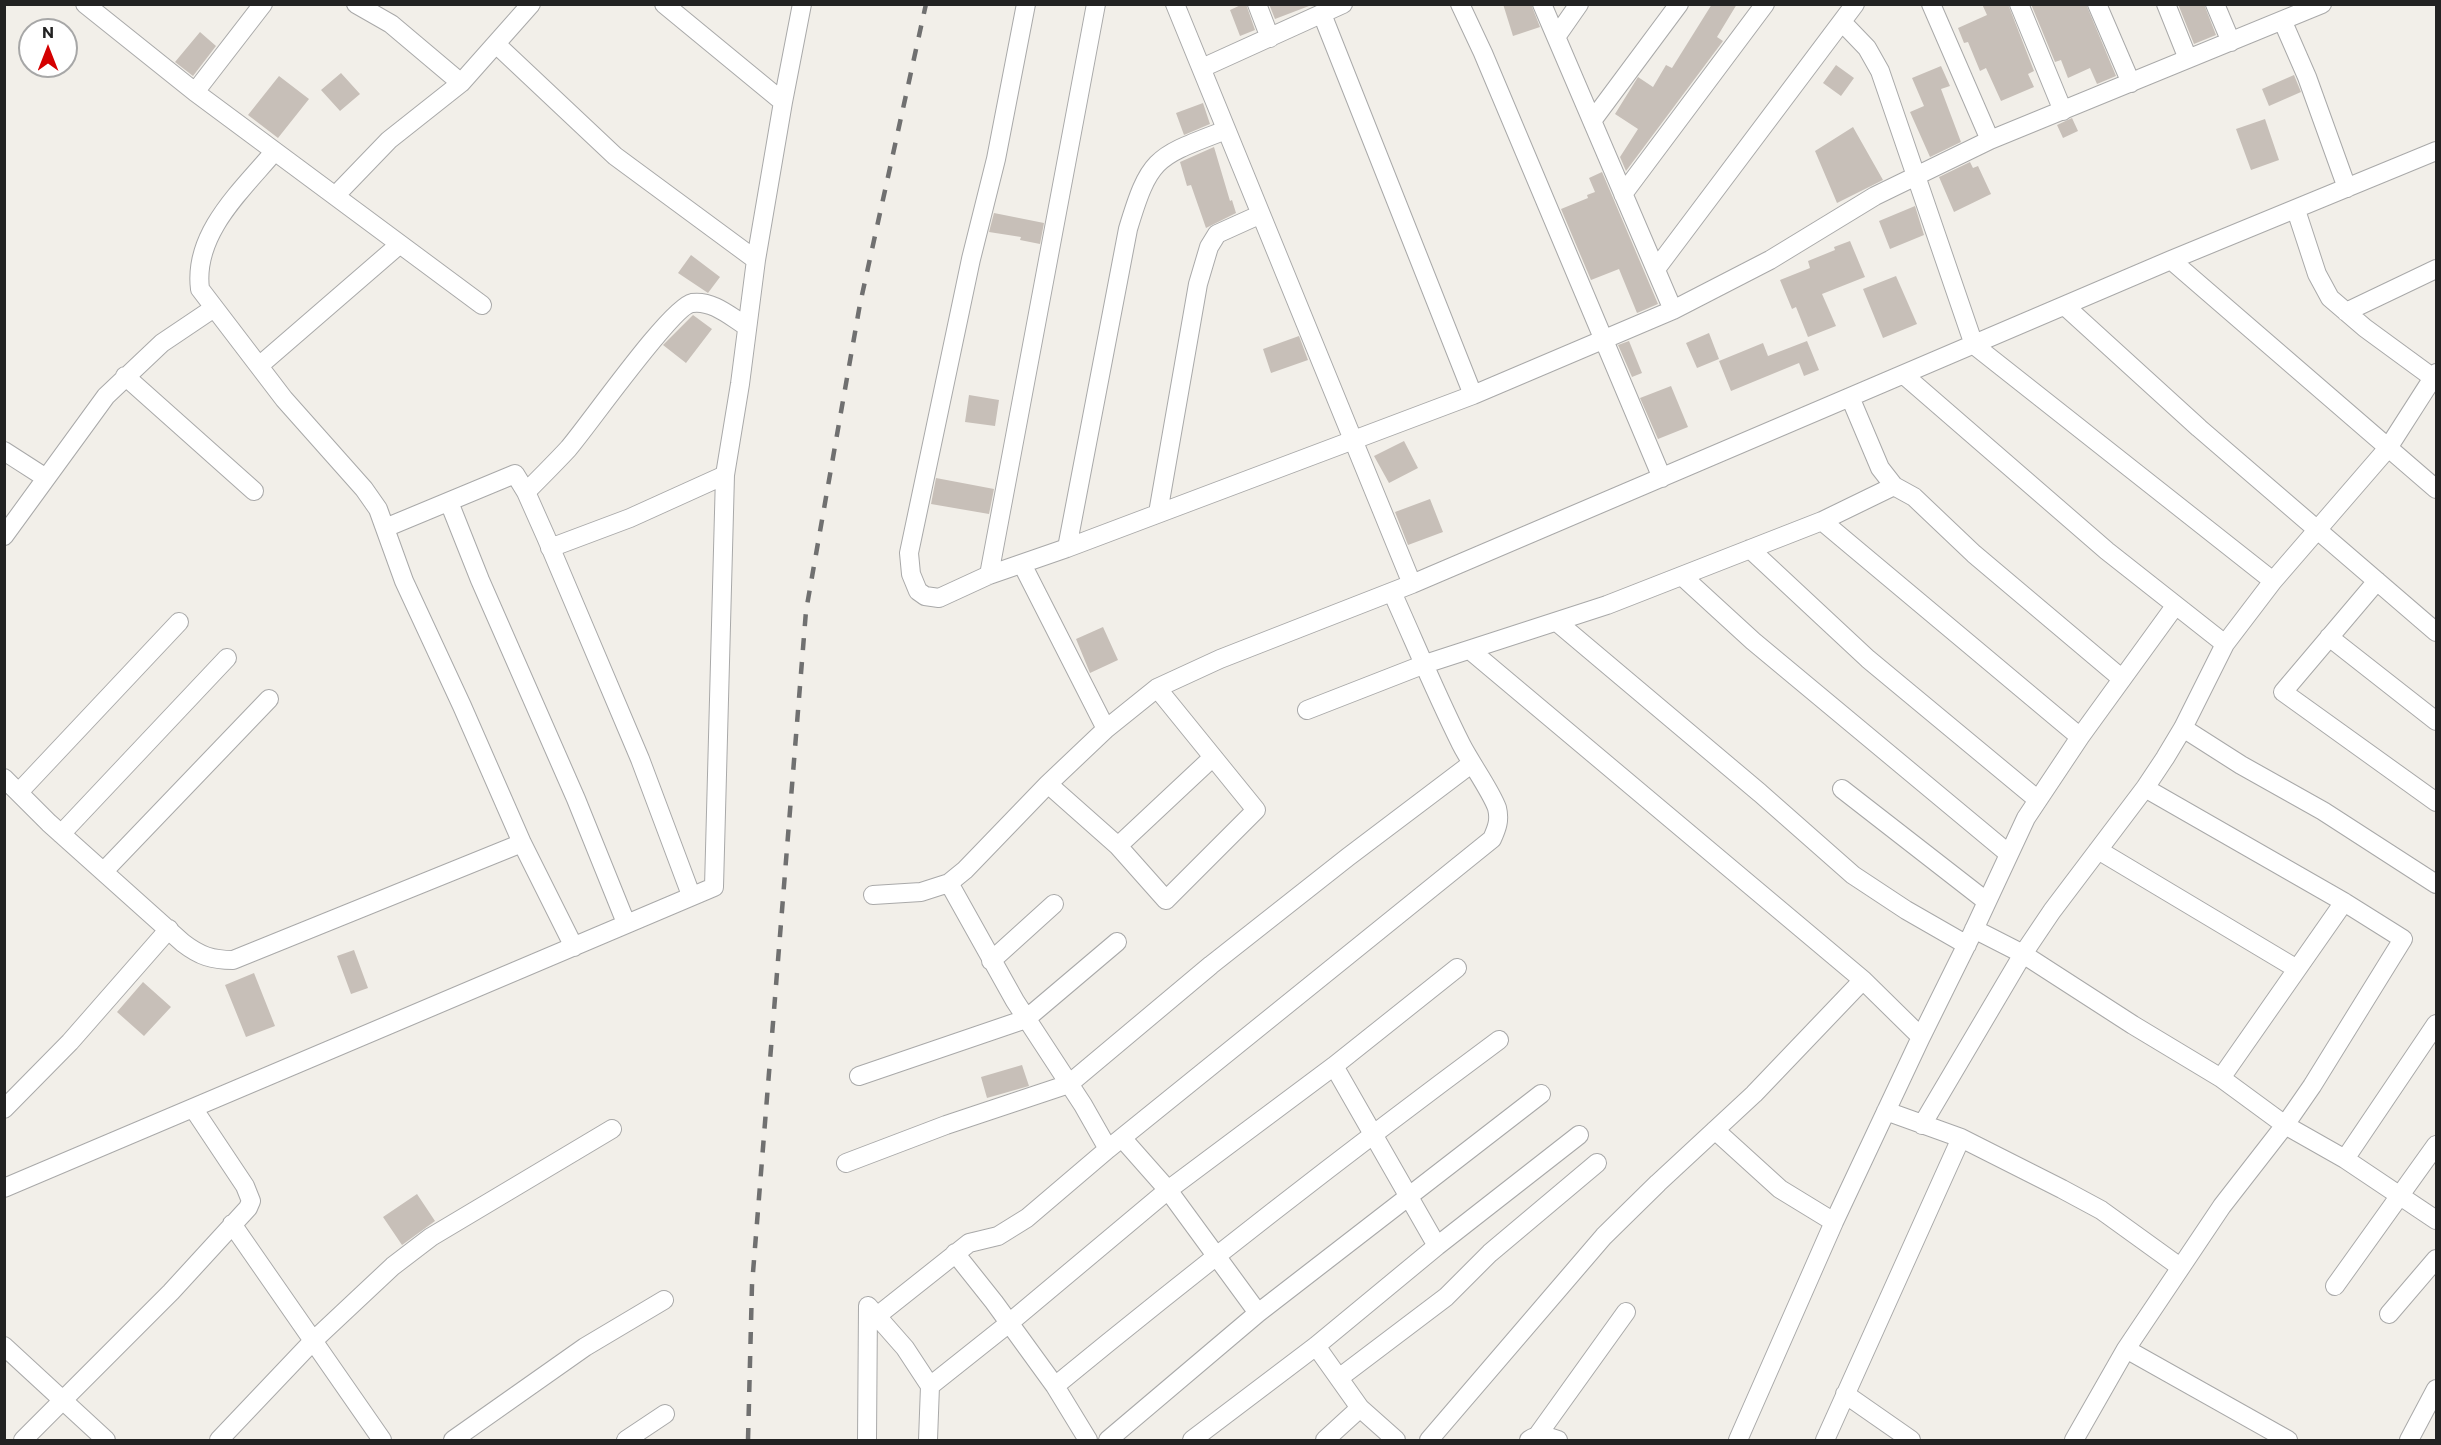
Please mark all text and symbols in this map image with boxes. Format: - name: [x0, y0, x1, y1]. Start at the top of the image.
- north arrow: [18, 18, 78, 78]
- text: N: [42, 22, 54, 41]

